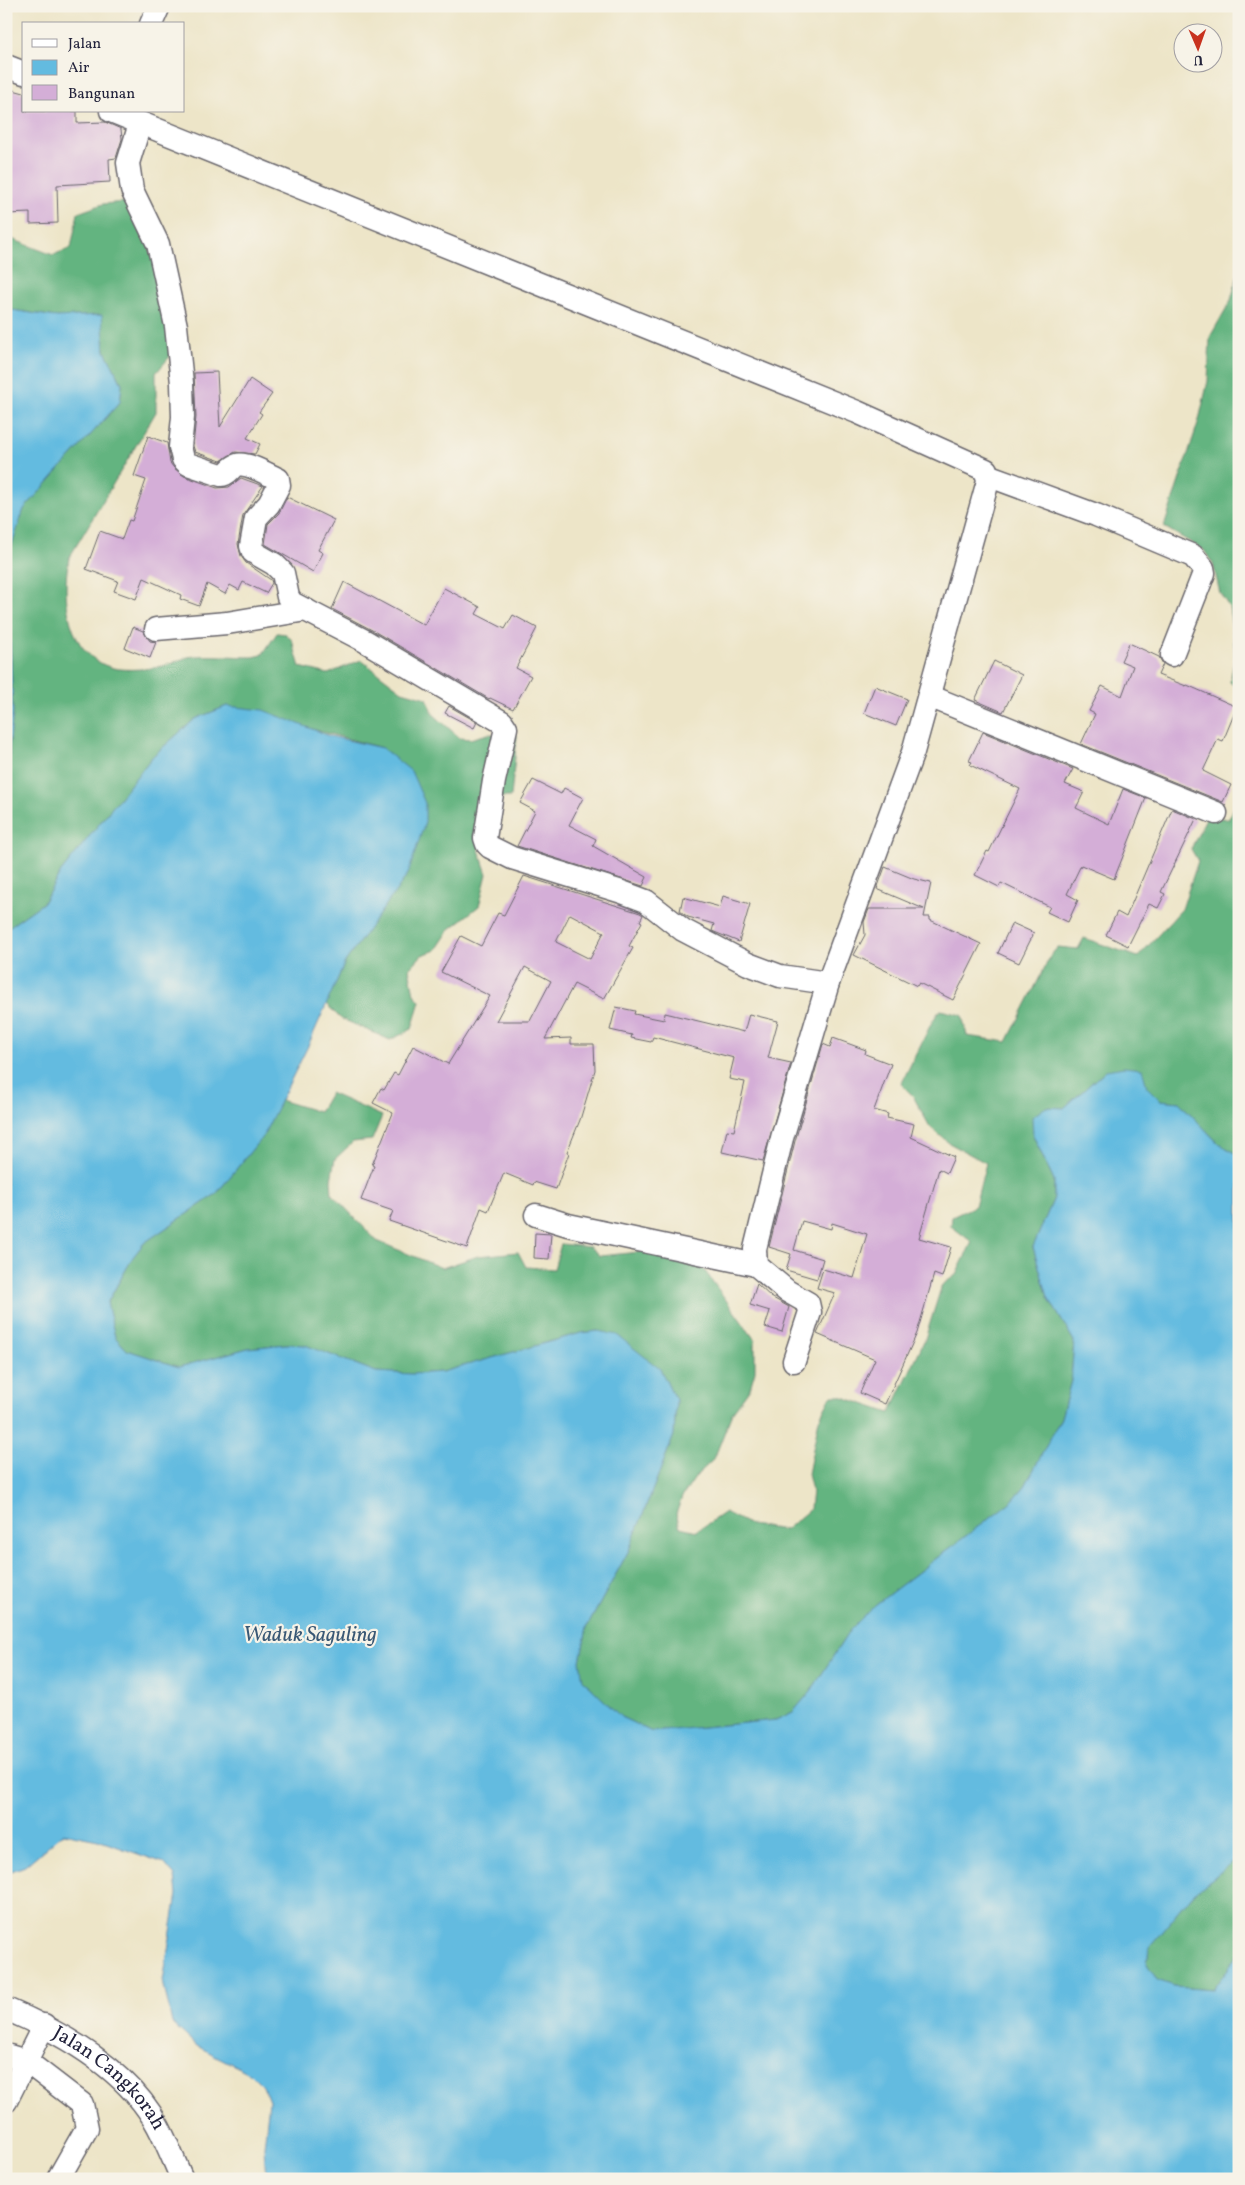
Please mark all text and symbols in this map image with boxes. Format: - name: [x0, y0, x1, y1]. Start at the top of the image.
- legend: [22, 22, 185, 112]
- north arrow: [1172, 22, 1222, 72]
- text: Jalan: [68, 34, 101, 55]
- text: U: [1193, 50, 1204, 69]
- text: Air: [68, 58, 89, 79]
- text: Bangunan: [68, 84, 135, 105]
- water label: Waduk Saguling: [243, 1621, 377, 1650]
- street label: Jalan Cangkorah: [47, 2020, 172, 2136]

